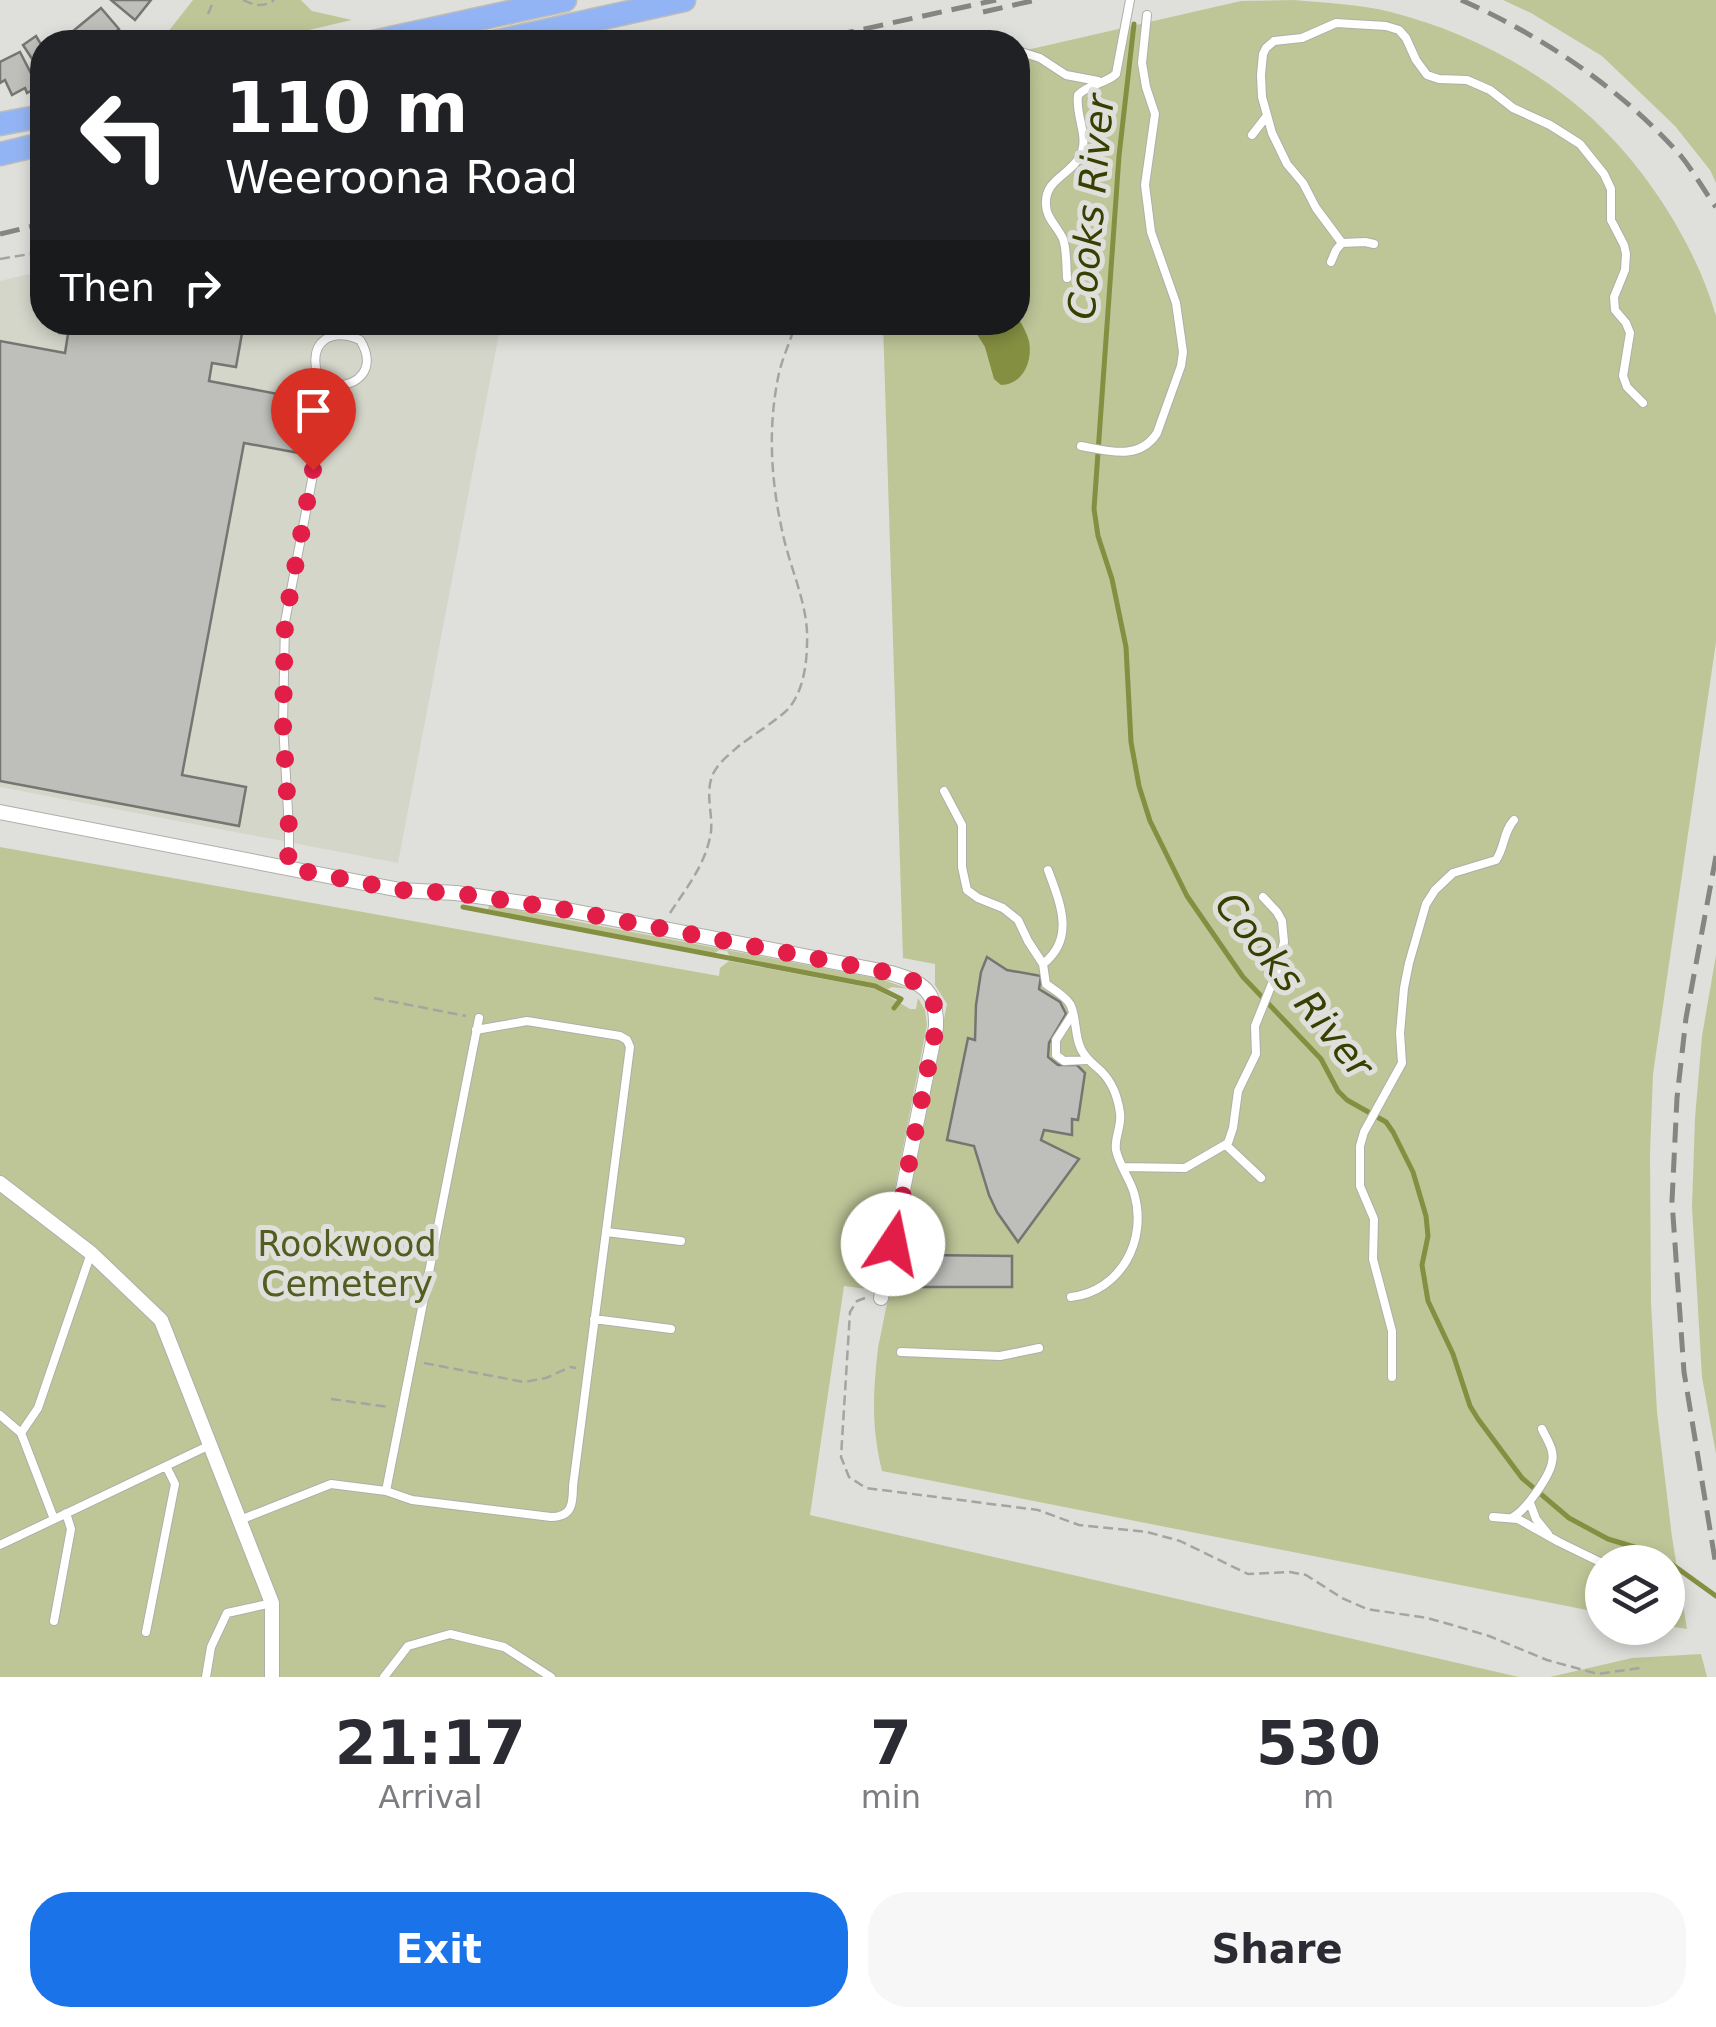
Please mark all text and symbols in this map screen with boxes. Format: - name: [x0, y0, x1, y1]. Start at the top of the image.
- text: 110 m: [225, 67, 468, 149]
- icon: left: [60, 70, 190, 200]
- water label: Cooks River: [1059, 90, 1123, 321]
- text: Weeroona Road: [225, 151, 578, 204]
- icon: right: [175, 260, 230, 315]
- text: Then: [60, 266, 155, 310]
- pin: [271, 368, 356, 471]
- icon: arrive: [286, 383, 341, 438]
- water label: Cooks River: [1206, 884, 1384, 1088]
- position arrow: [841, 1192, 945, 1296]
- park label: Rookwood Cemetery: [257, 1224, 437, 1304]
- map controls: [1585, 1545, 1685, 1645]
- button: layers: [1585, 1545, 1685, 1645]
- text: 21:17: [335, 1708, 526, 1778]
- text: 7: [870, 1708, 912, 1778]
- text: 530: [1256, 1708, 1381, 1778]
- text: Arrival: [378, 1778, 482, 1816]
- text: min: [861, 1778, 921, 1816]
- text: m: [1303, 1778, 1334, 1816]
- button: Exit: [30, 1892, 848, 2007]
- button: Share: [868, 1892, 1686, 2007]

